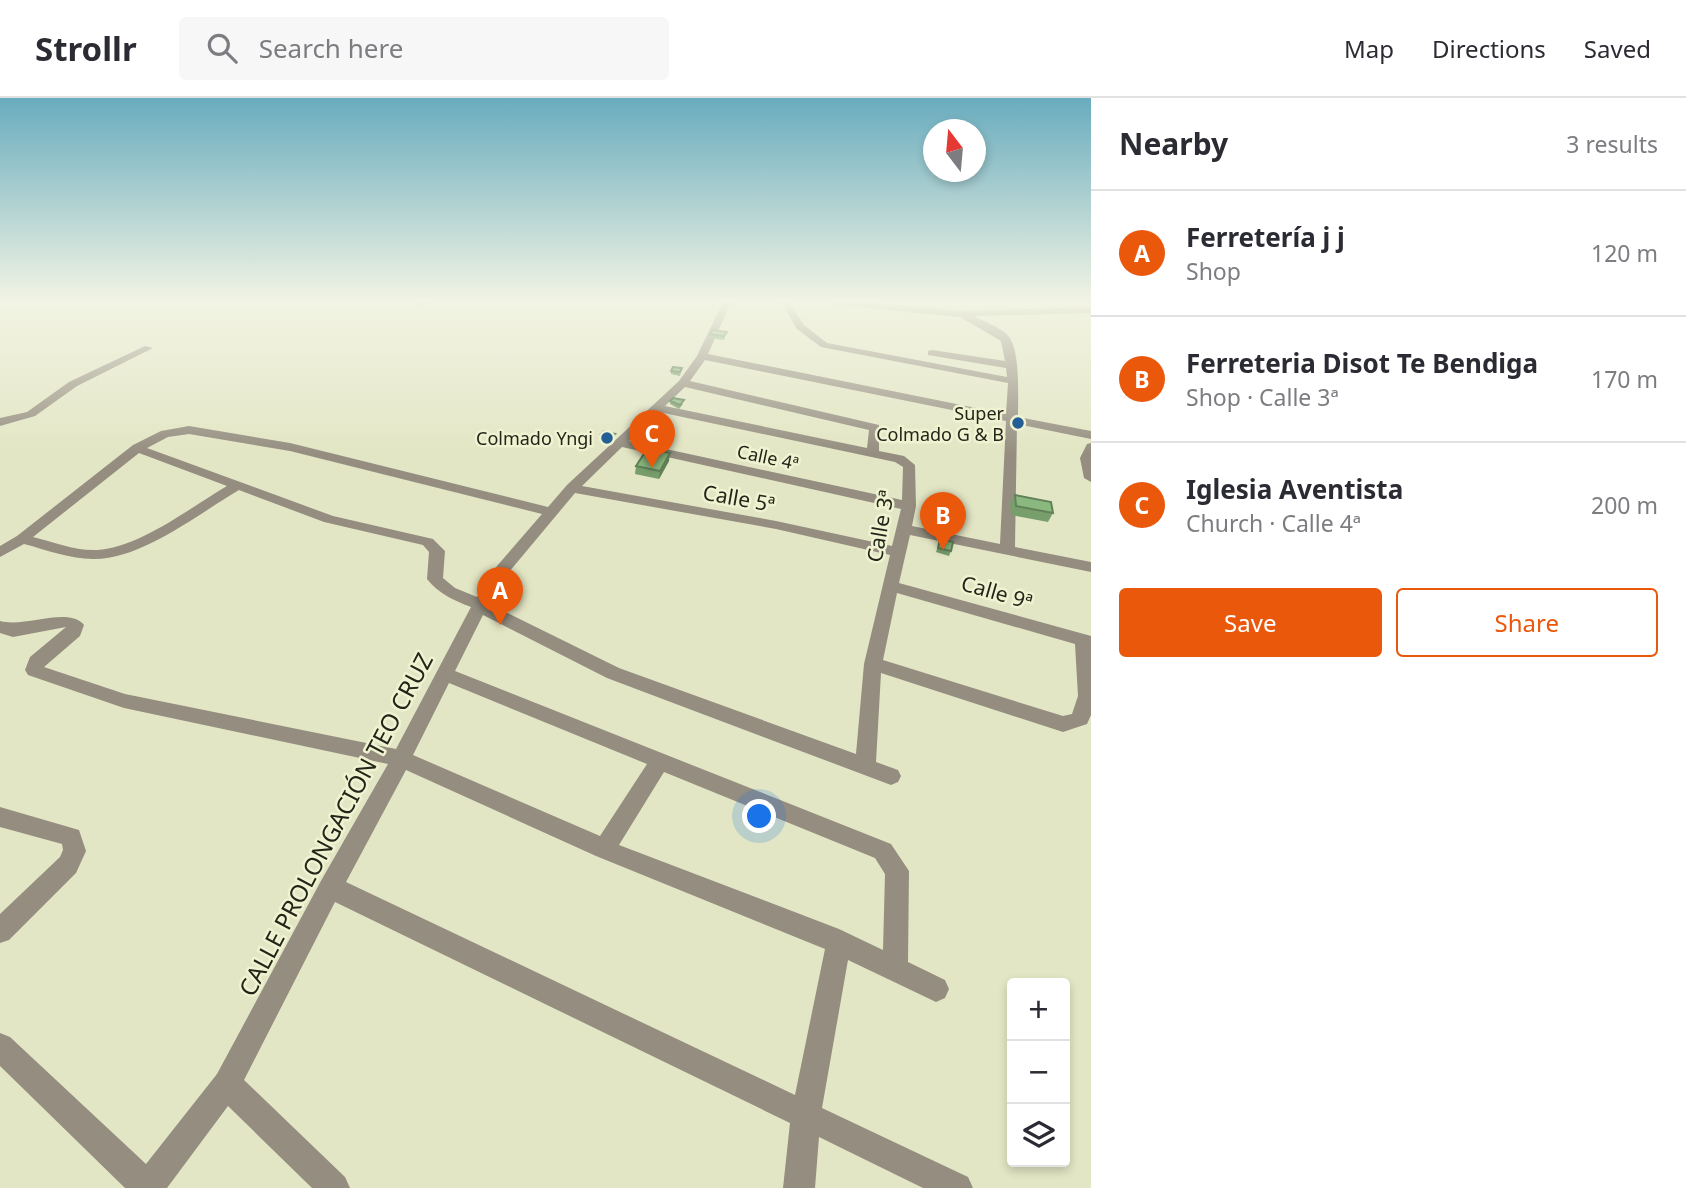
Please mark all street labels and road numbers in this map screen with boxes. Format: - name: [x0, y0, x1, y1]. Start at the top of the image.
- street label: Calle 4ª: [735, 439, 801, 475]
- street label: Calle 5ª: [701, 478, 777, 518]
- street label: Calle 3ª: [860, 488, 900, 564]
- street label: Calle 9ª: [958, 569, 1036, 615]
- street label: CALLE PROLONGACIÓN TEO CRUZ: [230, 647, 440, 1001]

